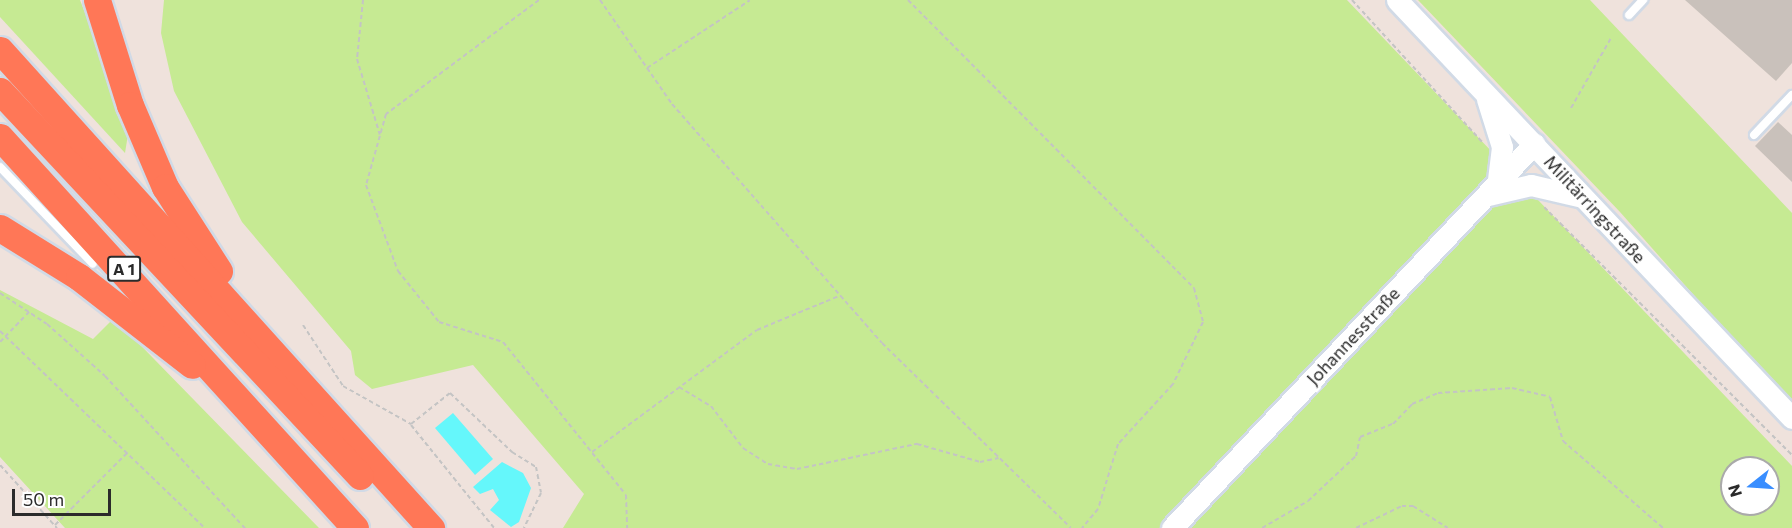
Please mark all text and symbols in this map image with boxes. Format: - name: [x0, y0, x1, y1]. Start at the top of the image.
- street label: Militärringstraße: [1540, 151, 1650, 267]
- road number: A 1: [106, 256, 142, 282]
- street label: Johannesstraße: [1302, 282, 1404, 390]
- north arrow: [1720, 456, 1780, 516]
- scale bar: [15, 477, 114, 515]
- text: N: [1723, 482, 1745, 499]
- text: 50 m: [23, 488, 64, 510]

